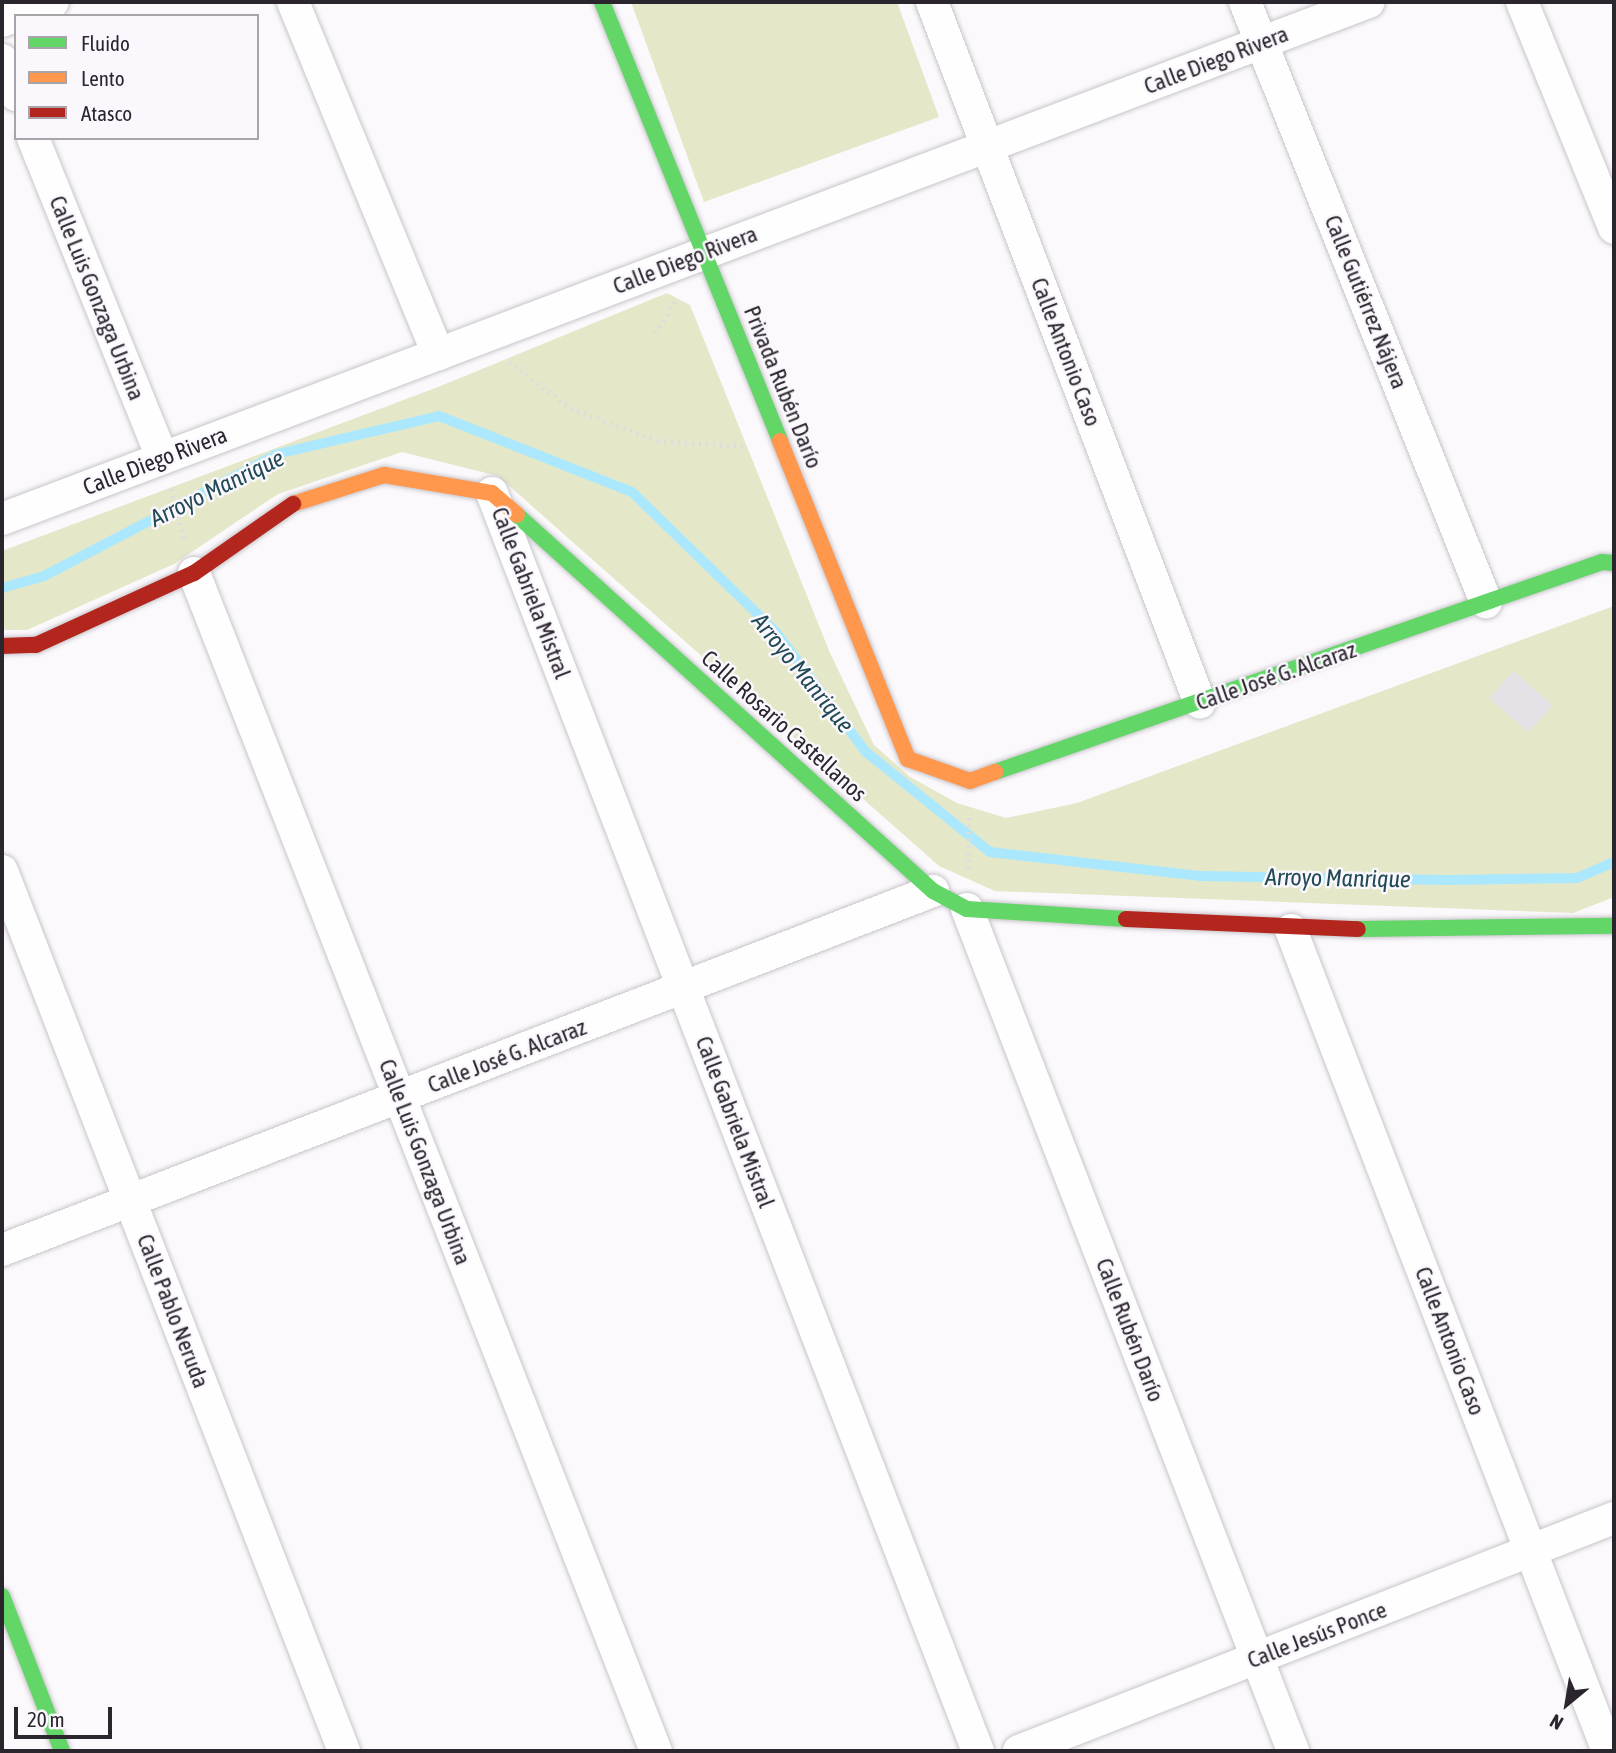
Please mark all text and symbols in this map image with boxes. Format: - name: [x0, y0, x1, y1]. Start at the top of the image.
- legend: [14, 14, 259, 140]
- street label: Calle Diego Rivera: [1140, 20, 1292, 100]
- text: Fluido: [81, 31, 130, 55]
- text: Lento: [81, 66, 125, 90]
- text: Atasco: [81, 101, 132, 125]
- street label: Calle Luis Gonzaga Urbina: [43, 192, 151, 404]
- street label: Calle Gutiérrez Nájera: [1319, 211, 1413, 393]
- street label: Calle Diego Rivera: [609, 220, 761, 300]
- street label: Calle Antonio Caso: [1025, 274, 1107, 430]
- street label: Privada Rubén Darío: [738, 302, 828, 472]
- street label: Calle Diego Rivera: [79, 421, 231, 501]
- water label: Arroyo Manrique: [145, 443, 289, 533]
- street label: Calle Gabriela Mistral: [486, 503, 576, 683]
- water label: Arroyo Manrique: [746, 607, 860, 739]
- street label: Calle José G. Alcaraz: [1192, 636, 1360, 716]
- street label: Calle Rosario Castellanos: [696, 645, 872, 807]
- water label: Arroyo Manrique: [1265, 862, 1411, 894]
- street label: Calle José G. Alcaraz: [424, 1013, 590, 1099]
- street label: Calle Gabriela Mistral: [690, 1032, 780, 1212]
- street label: Calle Luis Gonzaga Urbina: [373, 1055, 477, 1269]
- street label: Calle Pablo Neruda: [131, 1230, 215, 1392]
- street label: Calle Rubén Darío: [1090, 1254, 1170, 1406]
- street label: Calle Antonio Caso: [1409, 1263, 1491, 1419]
- street label: Calle Jesús Ponce: [1244, 1596, 1390, 1674]
- north arrow: [1532, 1669, 1602, 1739]
- scale bar: [18, 1694, 116, 1738]
- text: 20 m: [27, 1707, 65, 1731]
- text: N: [1546, 1710, 1567, 1735]

